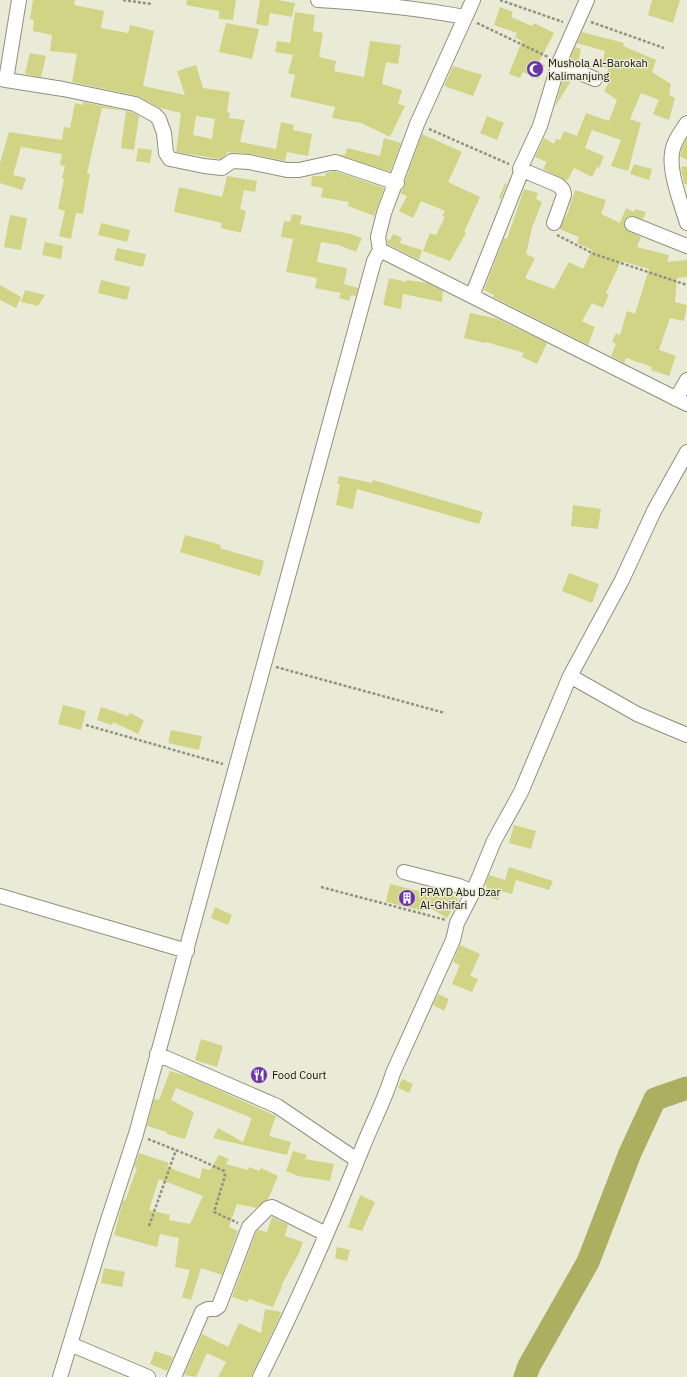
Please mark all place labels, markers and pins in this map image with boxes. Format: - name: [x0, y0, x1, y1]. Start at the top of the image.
- place label: Mushola Al-Barokah Kalimanjung: [548, 56, 648, 83]
- mosque icon: Mushola Al-Barokah Kalimanjung: [525, 59, 545, 79]
- place label: PPAYD Abu Dzar Al-Ghifari: [420, 885, 500, 912]
- building icon: PPAYD Abu Dzar Al-Ghifari: [397, 888, 417, 908]
- restaurant icon: Food Court: [249, 1065, 269, 1085]
- place label: Food Court: [272, 1068, 326, 1082]

